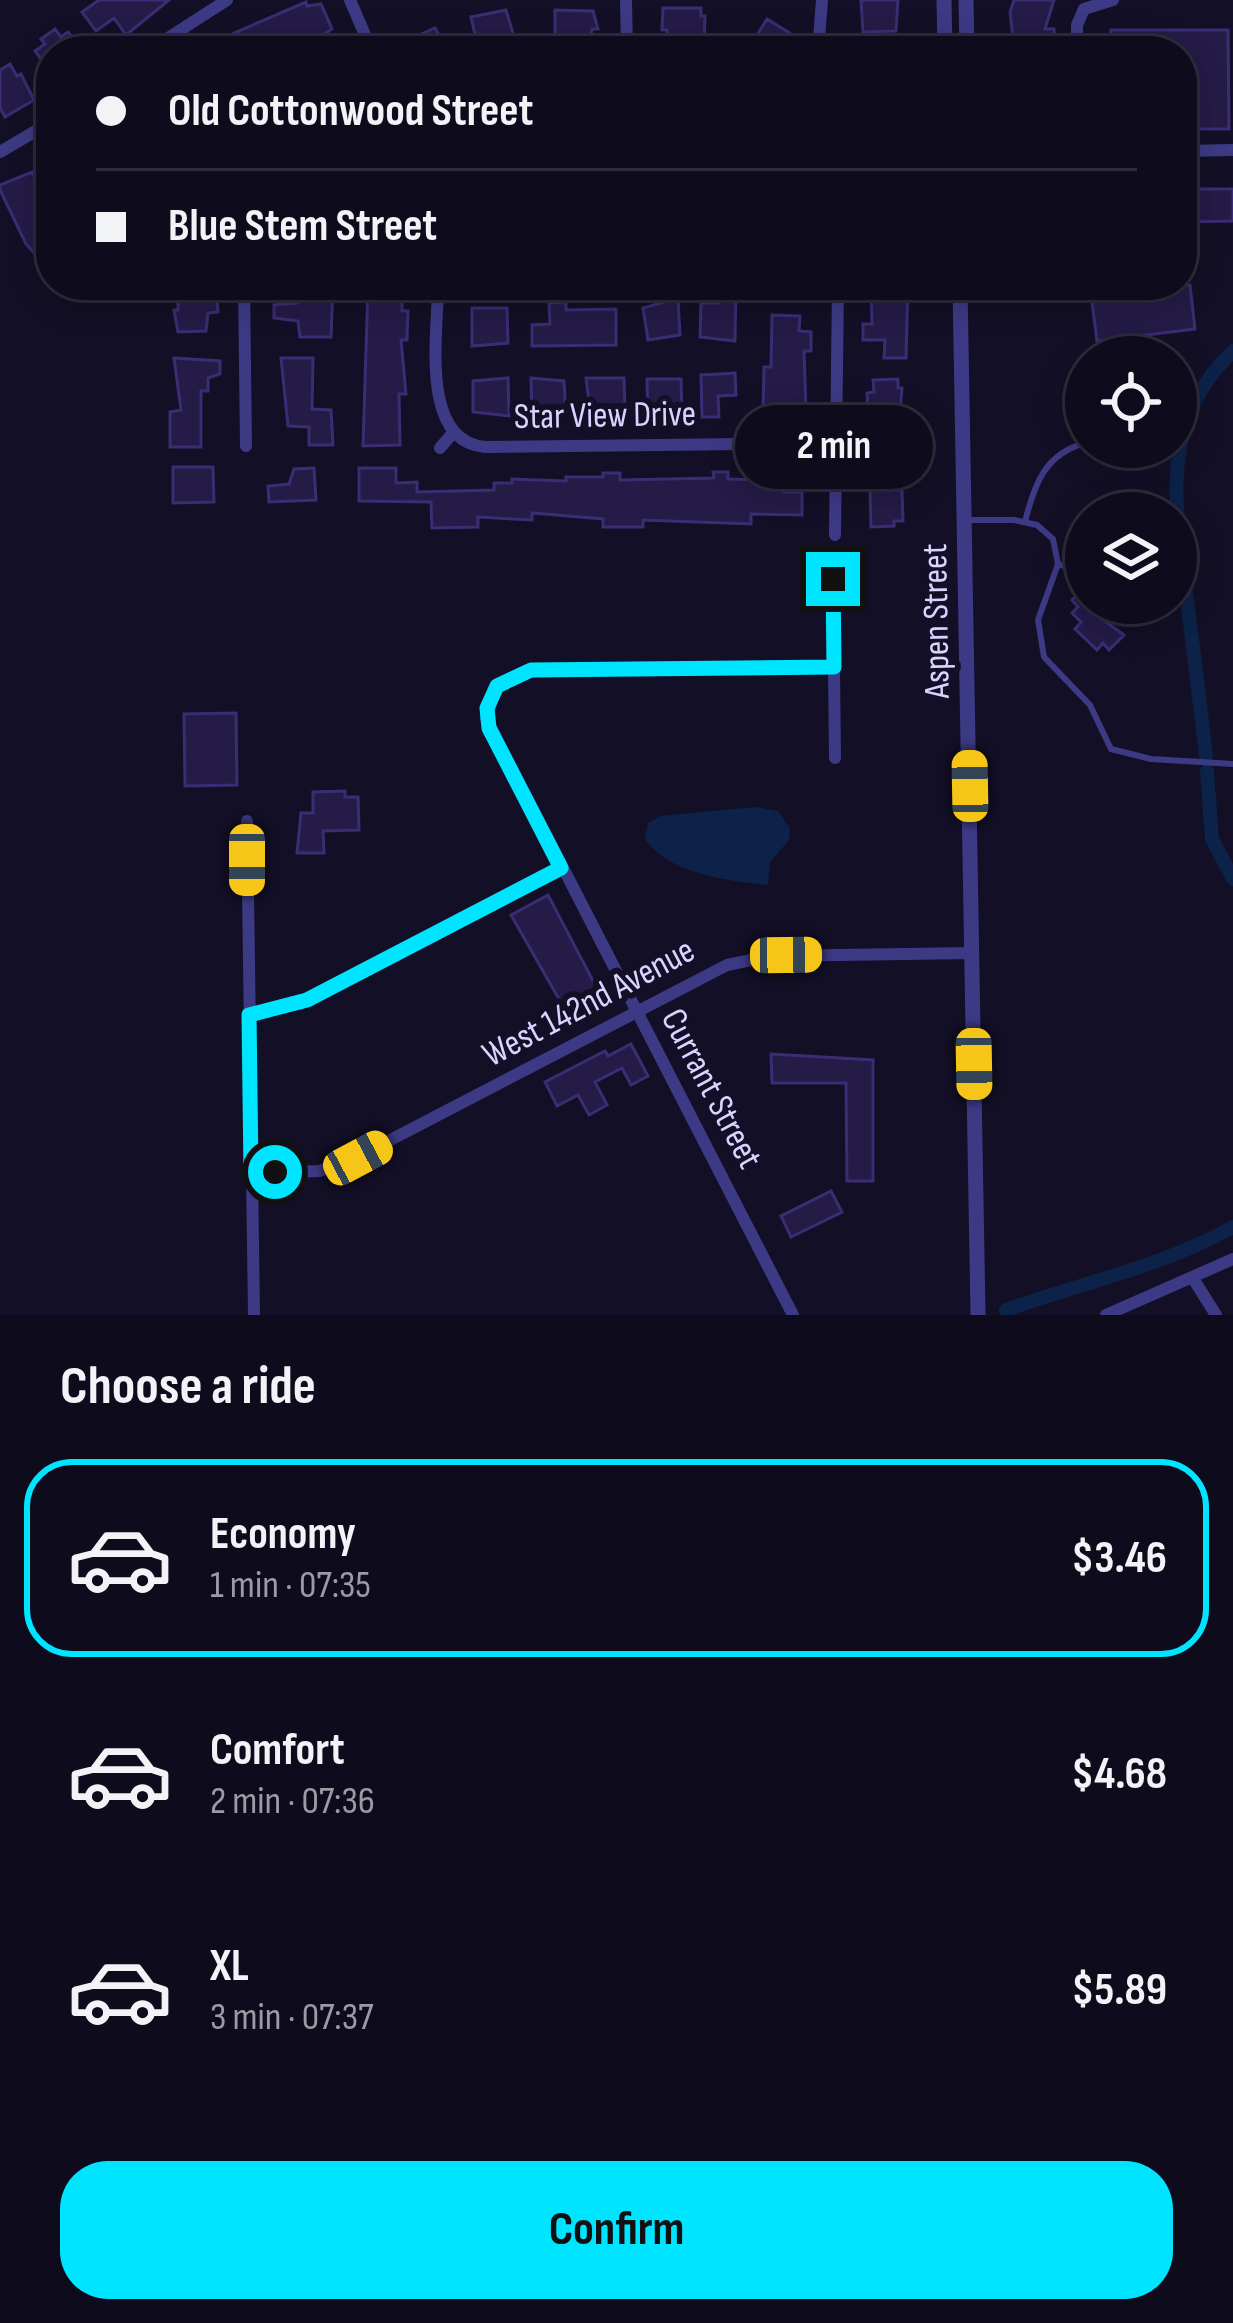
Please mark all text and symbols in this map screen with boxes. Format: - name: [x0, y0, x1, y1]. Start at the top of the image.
- text: Old Cottonwood Street: [168, 84, 533, 139]
- text: Blue Stem Street: [168, 199, 437, 254]
- map controls: [1065, 336, 1197, 624]
- button: locate: [1065, 336, 1197, 468]
- street label: Star View Drive: [514, 393, 696, 439]
- callout: 2 min: [734, 405, 932, 489]
- text: 2 min: [797, 423, 871, 470]
- button: layers: [1065, 492, 1197, 624]
- street label: Aspen Street: [914, 543, 960, 700]
- route end: [806, 552, 860, 606]
- car: [951, 750, 989, 822]
- car: [229, 824, 265, 896]
- street label: West 142nd Avenue: [476, 929, 702, 1077]
- car: [750, 936, 822, 974]
- street label: Currant Street: [651, 1002, 771, 1176]
- car: [955, 1028, 993, 1100]
- car: [318, 1125, 398, 1191]
- route start: [248, 1145, 302, 1199]
- text: Choose a ride: [60, 1354, 316, 1419]
- icon: car: [66, 1504, 174, 1612]
- text: Economy: [210, 1507, 356, 1562]
- text: $3.46: [1071, 1531, 1167, 1586]
- text: 1 min · 07:35: [210, 1562, 371, 1609]
- icon: car: [66, 1720, 174, 1828]
- text: Comfort: [210, 1723, 345, 1778]
- text: $4.68: [1071, 1747, 1167, 1802]
- text: 2 min · 07:36: [210, 1778, 375, 1825]
- icon: car: [66, 1936, 174, 2044]
- text: XL: [210, 1939, 249, 1994]
- text: $5.89: [1072, 1963, 1167, 2018]
- text: 3 min · 07:37: [210, 1994, 374, 2041]
- button: Confirm: [60, 2161, 1173, 2299]

